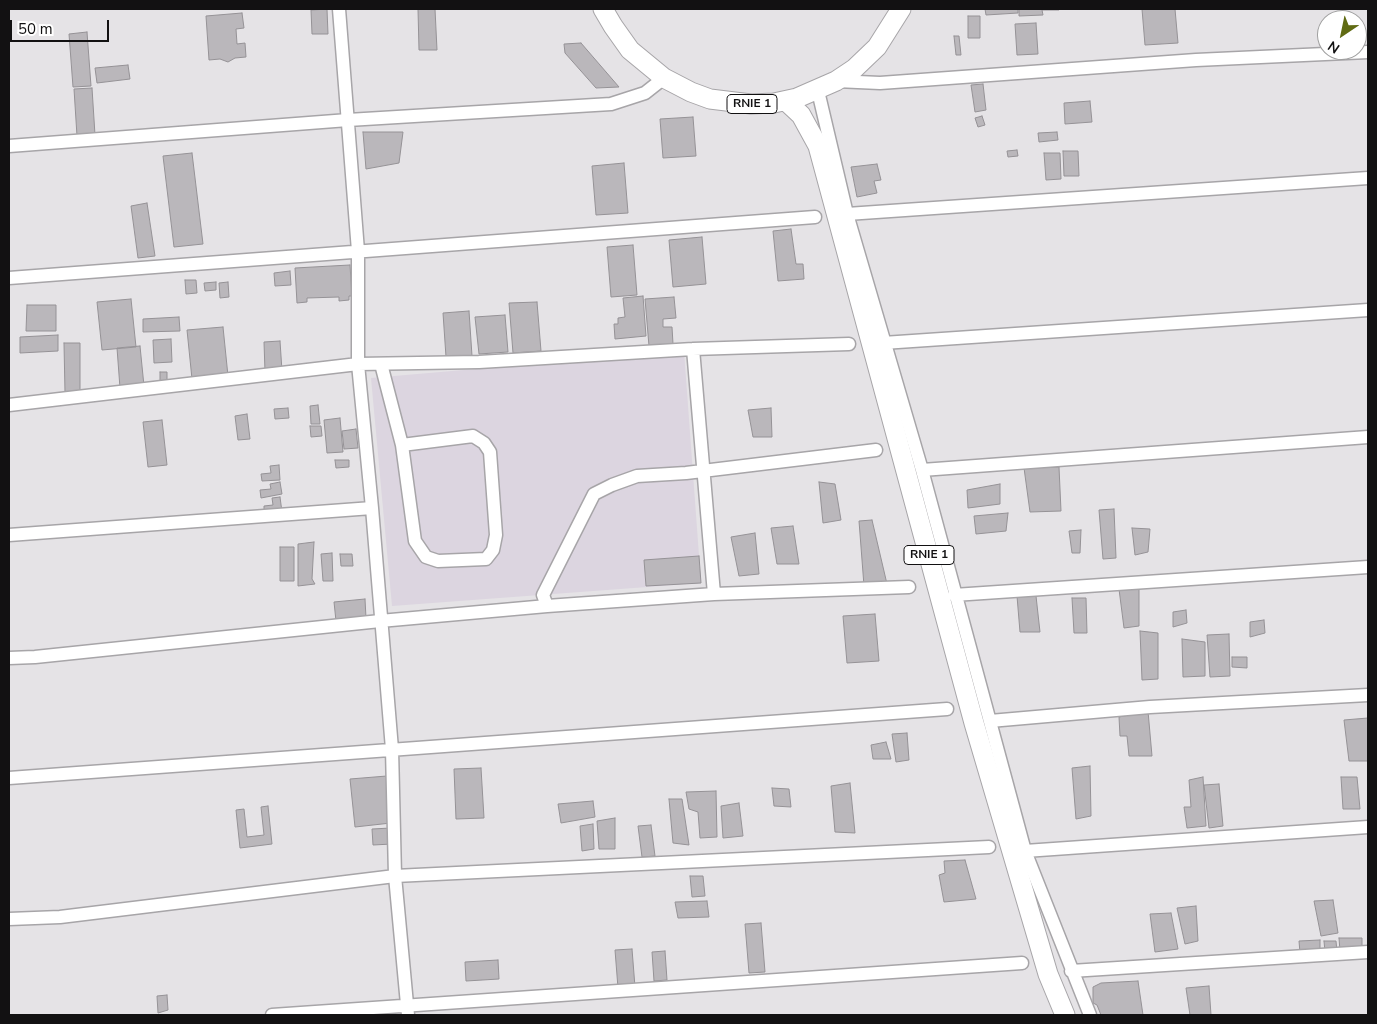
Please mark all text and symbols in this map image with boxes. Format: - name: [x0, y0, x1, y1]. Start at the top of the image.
- scale bar: [12, 10, 111, 42]
- north arrow: [1317, 10, 1367, 60]
- text: 50 m: [18, 19, 53, 39]
- text: N: [1324, 36, 1344, 58]
- road number: RNIE 1: [727, 95, 777, 114]
- road number: RNIE 1: [904, 546, 954, 564]

